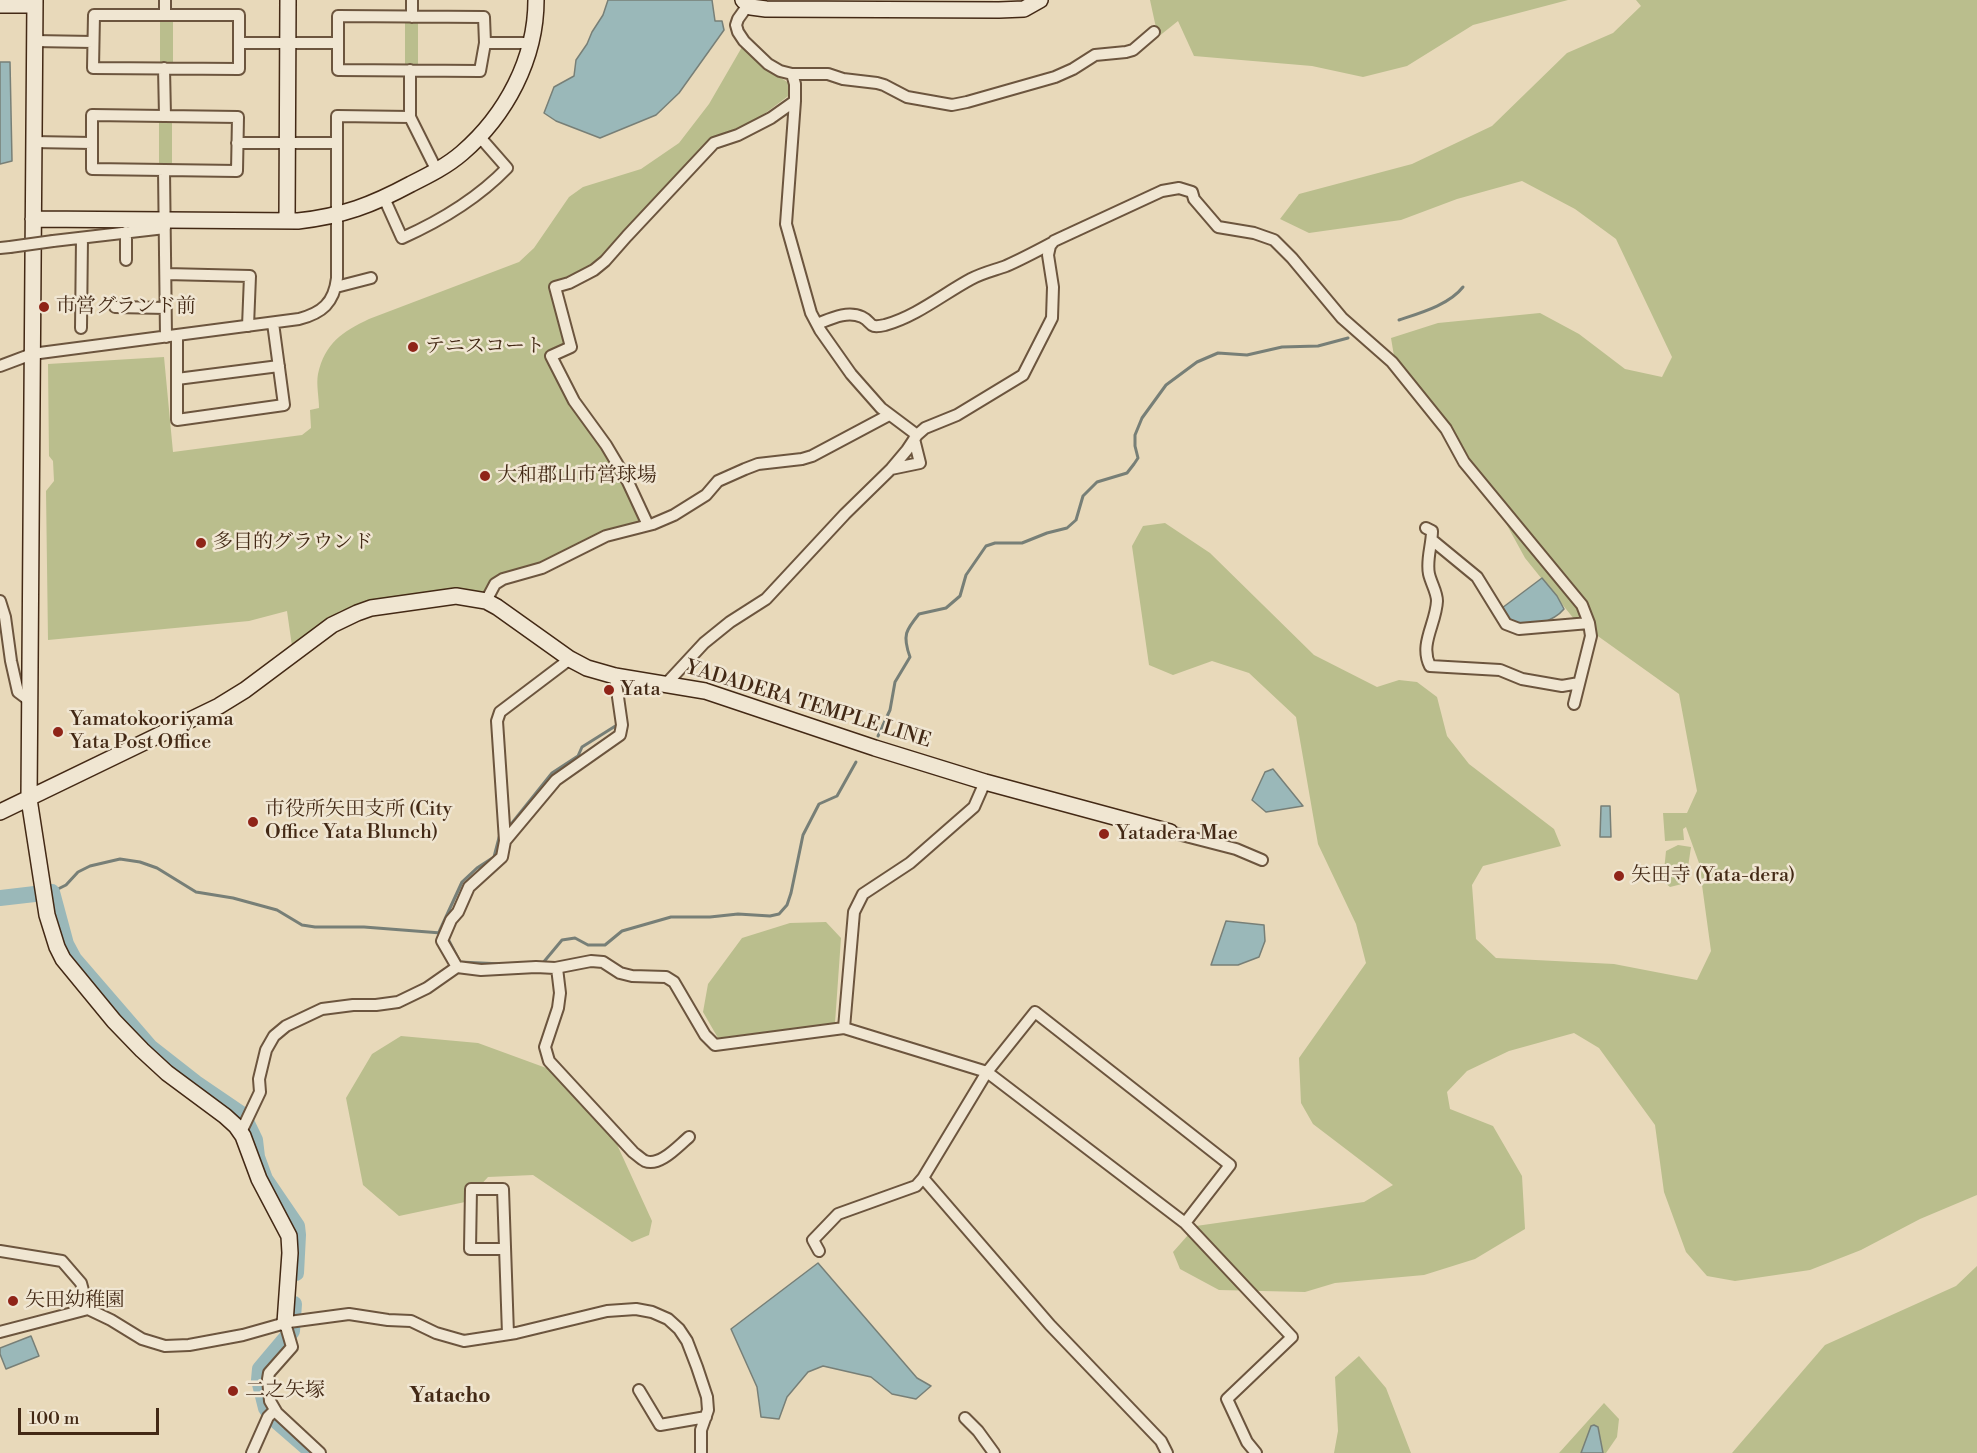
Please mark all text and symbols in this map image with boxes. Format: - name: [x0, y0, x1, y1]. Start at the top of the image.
- place label: 市営グランド前: [56, 295, 196, 319]
- marker: 市営グランド前: [37, 300, 51, 314]
- place label: テニスコート: [425, 335, 545, 359]
- marker: テニスコート: [406, 340, 420, 354]
- place label: 大和郡山市営球場: [497, 464, 657, 488]
- marker: 大和郡山市営球場: [478, 469, 492, 483]
- place label: 多目的グラウンド: [213, 531, 373, 555]
- marker: 多目的グラウンド: [194, 536, 208, 550]
- street label: YADADERA TEMPLE LINE: [682, 656, 934, 754]
- place label: Yata: [621, 678, 661, 702]
- marker: Yata: [602, 683, 616, 697]
- place label: Yamatokooriyama Yata Post Office: [70, 708, 234, 755]
- marker: Yamatokooriyama Yata Post Office: [51, 725, 65, 739]
- place label: 市役所矢田支所 (City Office Yata Blunch): [265, 798, 452, 845]
- marker: 市役所矢田支所 (City Office Yata Blunch): [246, 815, 260, 829]
- place label: Yatadera Mae: [1116, 822, 1238, 846]
- marker: Yatadera Mae: [1097, 827, 1111, 841]
- place label: 矢田寺 (Yata-dera): [1631, 864, 1795, 888]
- marker: 矢田寺 (Yata-dera): [1612, 869, 1626, 883]
- place label: 矢田幼稚園: [25, 1289, 125, 1313]
- marker: 矢田幼稚園: [6, 1294, 20, 1308]
- place label: 二之矢塚: [245, 1379, 325, 1403]
- marker: 二之矢塚: [226, 1384, 240, 1398]
- district label: Yatacho: [409, 1384, 491, 1410]
- scale bar: [21, 1396, 162, 1434]
- text: 100 m: [29, 1407, 80, 1430]

